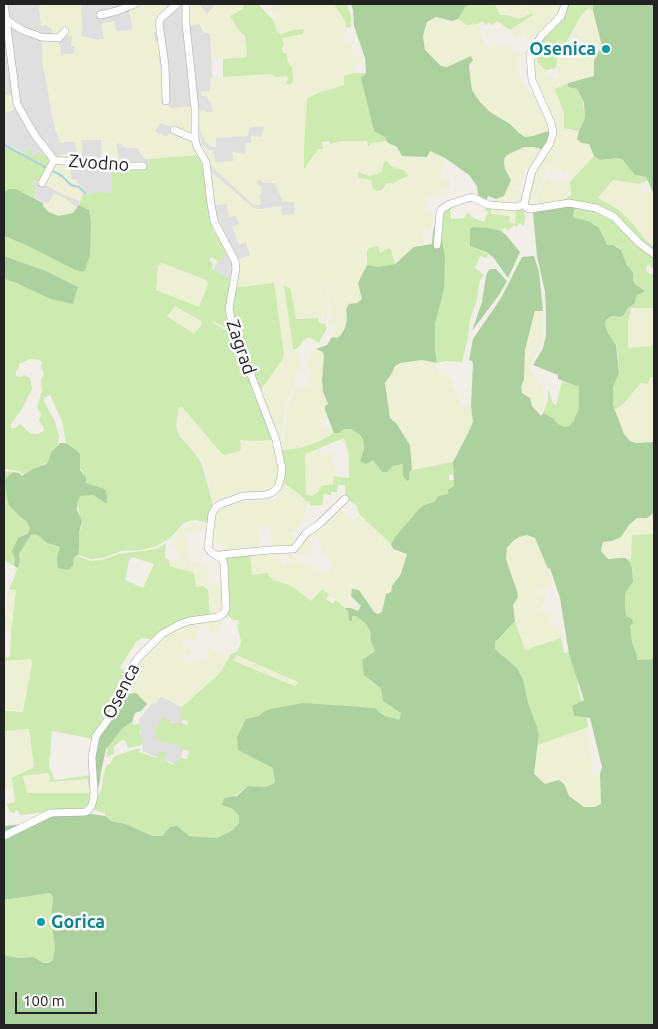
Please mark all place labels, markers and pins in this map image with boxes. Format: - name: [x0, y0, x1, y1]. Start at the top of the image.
- place label: Osenica: [529, 38, 596, 60]
- marker: Osenica: [600, 43, 612, 55]
- place label: Gorica: [51, 911, 105, 933]
- marker: Gorica: [35, 916, 47, 928]

